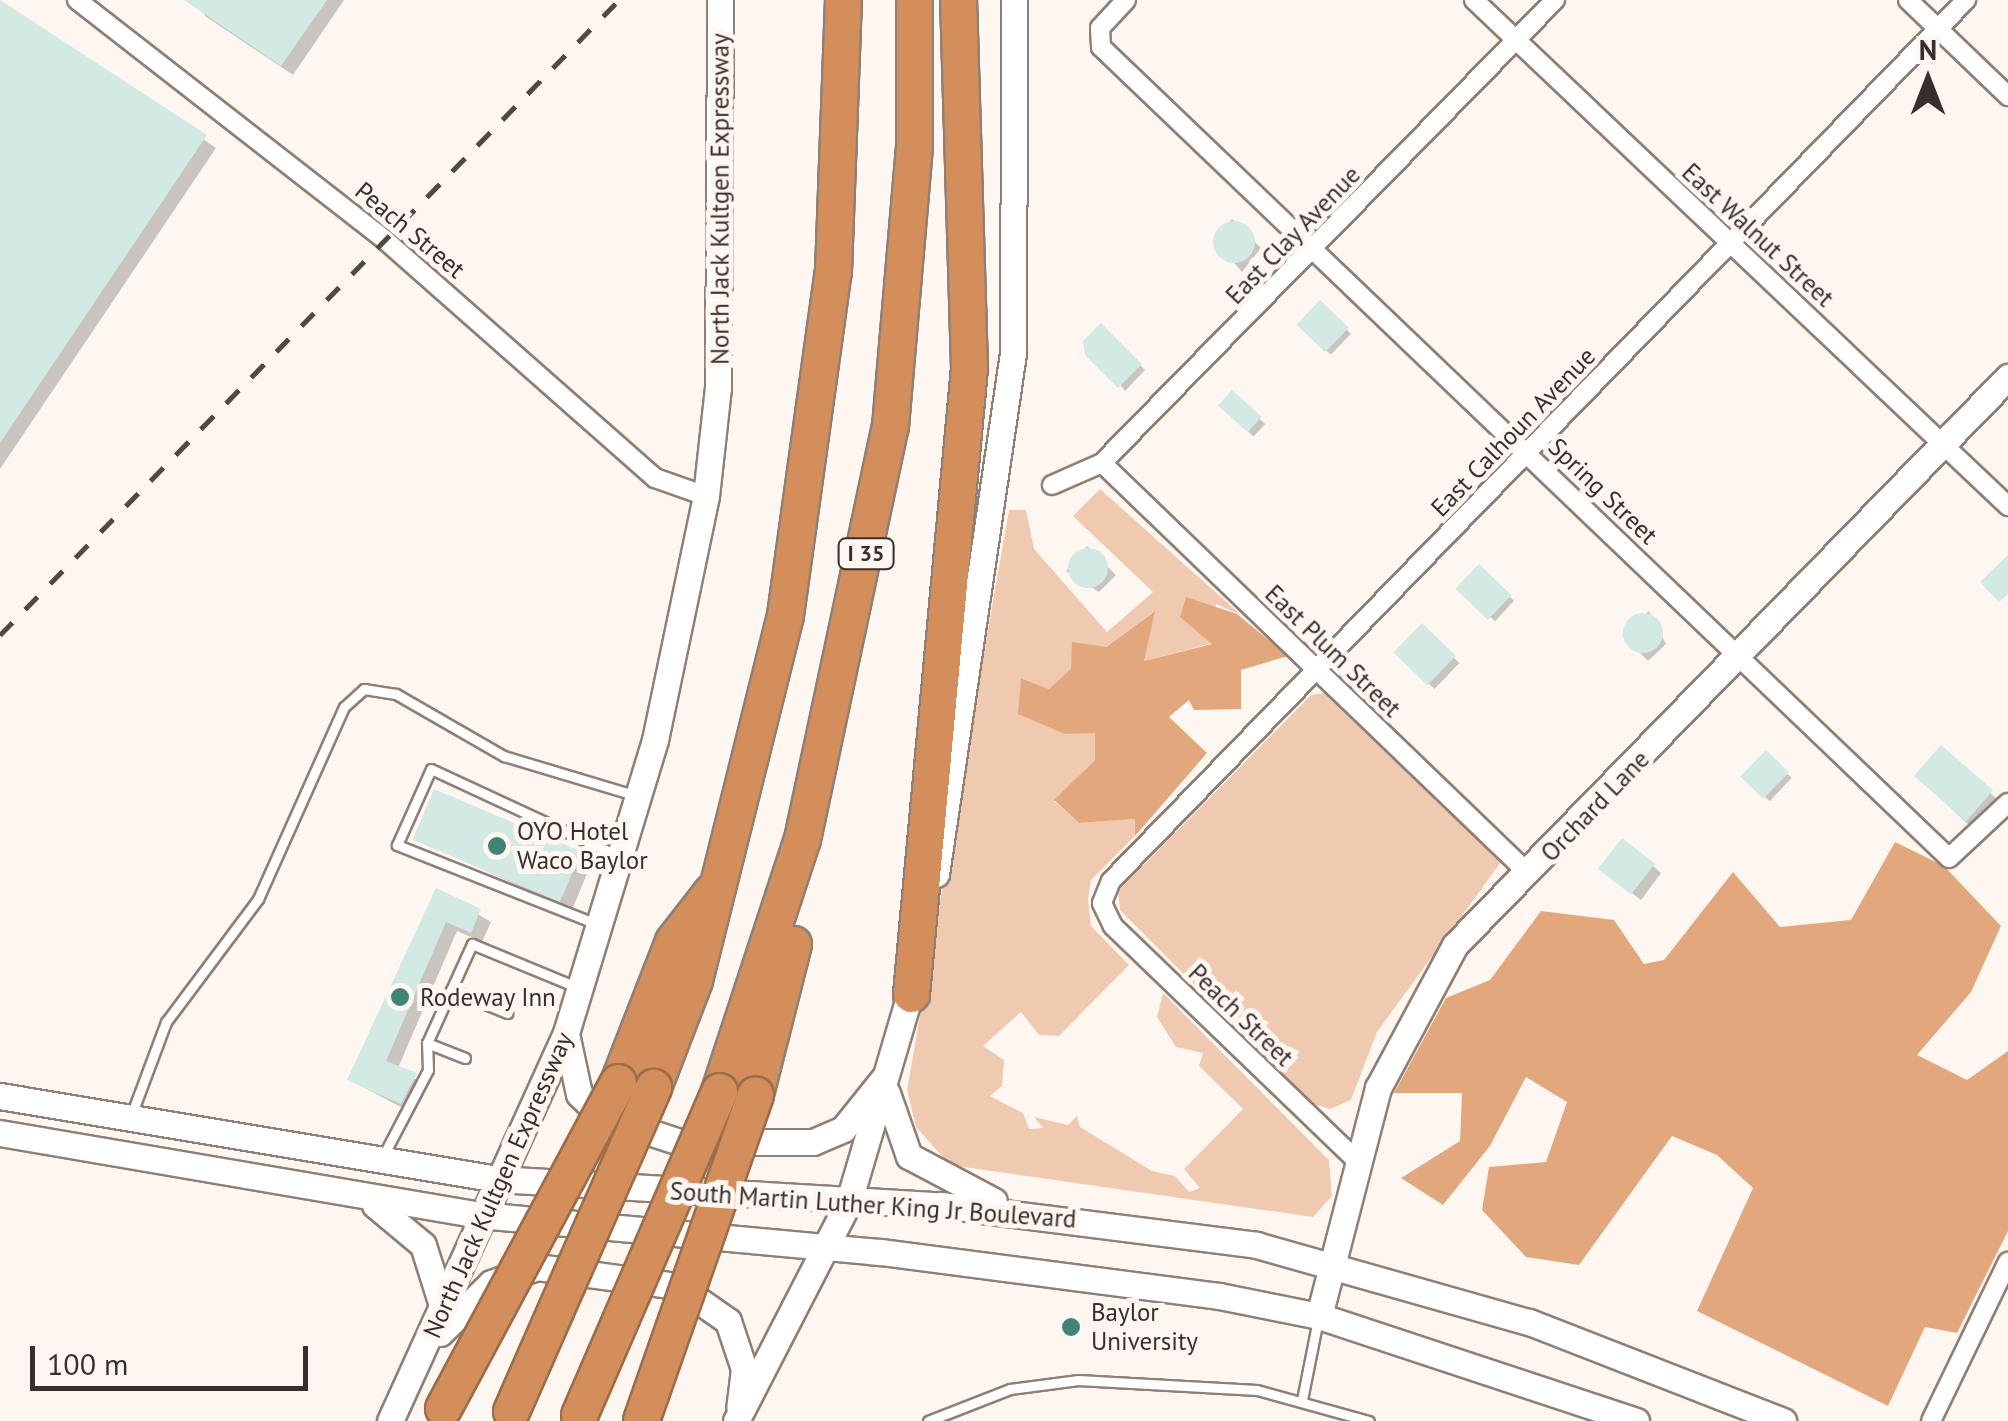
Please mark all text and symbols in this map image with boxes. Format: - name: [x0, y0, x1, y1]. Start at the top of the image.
- north arrow: [1878, 30, 1978, 130]
- text: N: [1919, 31, 1937, 68]
- street label: North Jack Kultgen Expressway: [705, 33, 735, 365]
- street label: East Walnut Street: [1676, 157, 1840, 313]
- street label: East Clay Avenue: [1219, 159, 1367, 311]
- street label: Peach Street: [349, 176, 471, 284]
- street label: East Calhoun Avenue: [1424, 341, 1602, 523]
- street label: Spring Street: [1542, 432, 1664, 550]
- road number: I 35: [836, 537, 896, 571]
- street label: East Plum Street: [1259, 579, 1407, 723]
- street label: Orchard Lane: [1535, 744, 1655, 868]
- place label: OYO Hotel Waco Baylor: [517, 817, 648, 876]
- marker: OYO Hotel Waco Baylor: [486, 835, 508, 857]
- street label: Peach Street: [1183, 958, 1299, 1072]
- place label: Rodeway Inn: [420, 982, 557, 1012]
- marker: Rodeway Inn: [389, 986, 411, 1008]
- street label: North Jack Kultgen Expressway: [417, 1027, 579, 1343]
- street label: South Martin Luther King Jr Boulevard: [669, 1176, 1077, 1234]
- place label: Baylor University: [1091, 1298, 1198, 1357]
- marker: Baylor University: [1060, 1316, 1082, 1338]
- scale bar: [35, 1326, 312, 1388]
- text: 100 m: [47, 1344, 128, 1383]

